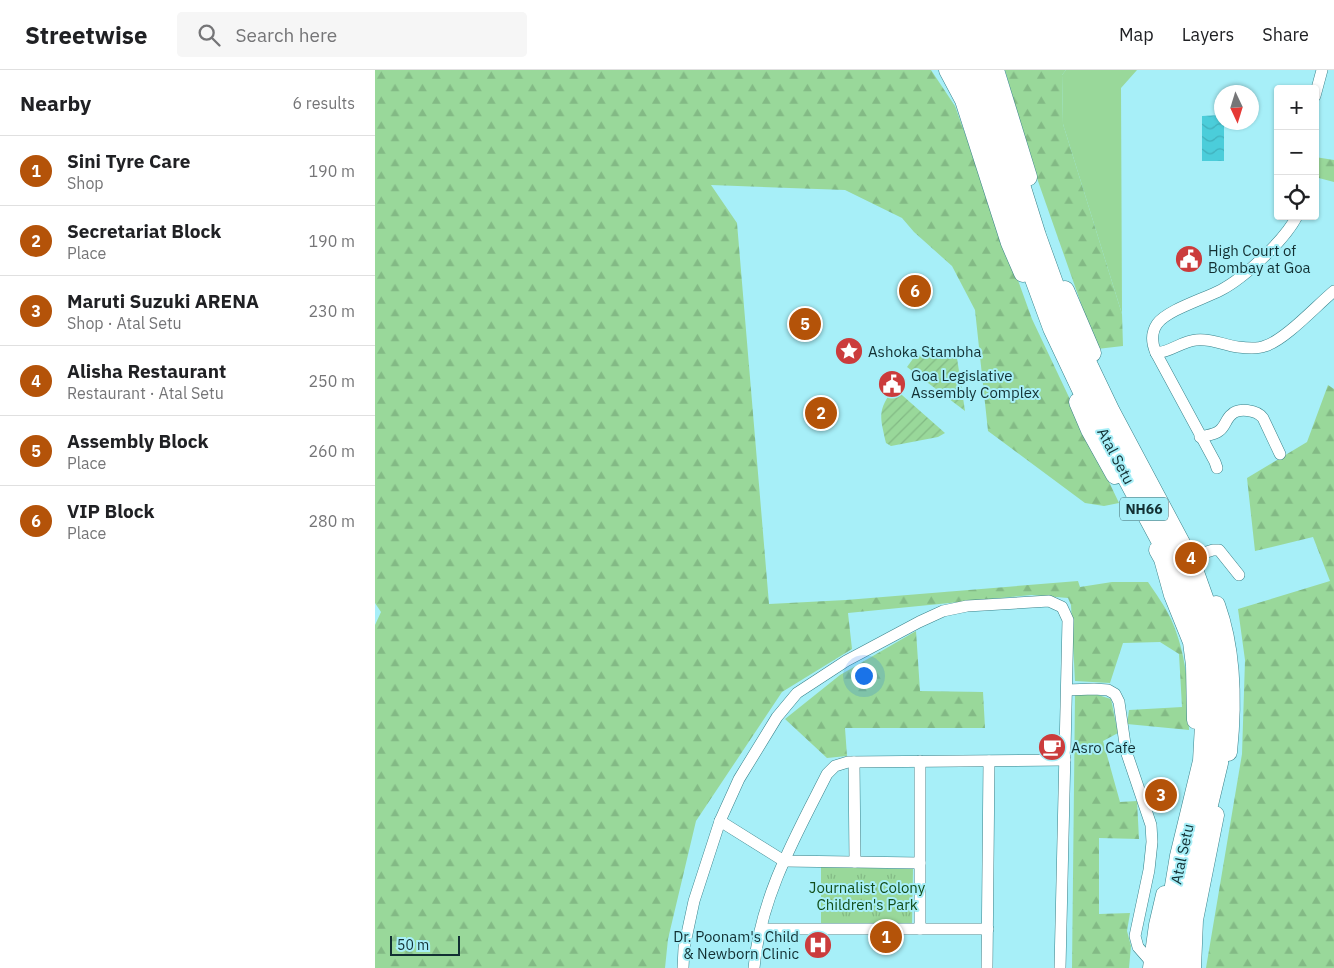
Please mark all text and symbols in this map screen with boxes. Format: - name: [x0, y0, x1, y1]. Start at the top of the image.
- search box: [177, 12, 527, 57]
- text: Streetwise: [25, 19, 147, 51]
- icon: search: [195, 21, 223, 49]
- text: Search here: [235, 23, 337, 47]
- text: Map: [1119, 23, 1154, 46]
- text: Layers: [1182, 23, 1234, 46]
- text: Share: [1262, 23, 1309, 46]
- north arrow: [1214, 85, 1259, 130]
- map controls: [1274, 85, 1319, 220]
- button: +: [1274, 85, 1319, 130]
- text: Nearby: [20, 89, 91, 117]
- text: 6 results: [292, 93, 355, 113]
- button: −: [1274, 130, 1319, 175]
- text: Sini Tyre Care: [67, 149, 190, 173]
- text: 1: [31, 161, 41, 181]
- text: 190 m: [308, 161, 355, 181]
- text: Shop: [67, 173, 104, 193]
- button: locate: [1274, 175, 1319, 220]
- text: Secretariat Block: [67, 219, 221, 243]
- text: 2: [31, 231, 41, 251]
- text: 190 m: [308, 231, 355, 251]
- place label: High Court of Bombay at Goa: [1208, 241, 1311, 277]
- text: Place: [67, 243, 106, 263]
- public building icon: High Court of Bombay at Goa: [1174, 244, 1204, 274]
- pin: 6: [899, 272, 931, 310]
- text: Maruti Suzuki ARENA: [67, 289, 259, 313]
- text: 3: [31, 301, 41, 321]
- text: 230 m: [308, 301, 355, 321]
- pin: 5: [789, 305, 821, 343]
- text: Shop · Atal Setu: [67, 313, 182, 333]
- place icon: Ashoka Stambha: [834, 336, 864, 366]
- place label: Ashoka Stambha: [868, 342, 982, 361]
- text: Alisha Restaurant: [67, 359, 226, 383]
- place label: Goa Legislative Assembly Complex: [911, 366, 1040, 402]
- public building icon: Goa Legislative Assembly Complex: [877, 369, 907, 399]
- text: 4: [31, 371, 41, 391]
- text: 250 m: [308, 371, 355, 391]
- text: Restaurant · Atal Setu: [67, 383, 224, 403]
- pin: 2: [805, 394, 837, 432]
- street label: Atal Setu: [1093, 425, 1139, 487]
- text: Assembly Block: [67, 429, 208, 453]
- text: 5: [31, 441, 41, 461]
- text: 260 m: [308, 441, 355, 461]
- text: Place: [67, 453, 106, 473]
- road number: NH66: [1120, 498, 1168, 520]
- text: VIP Block: [67, 499, 154, 523]
- text: 6: [31, 511, 41, 531]
- text: 280 m: [308, 511, 355, 531]
- text: Place: [67, 523, 106, 543]
- pin: 4: [1175, 539, 1207, 577]
- your location: [851, 663, 877, 689]
- cafe icon: Asro Cafe: [1037, 732, 1067, 762]
- place label: Asro Cafe: [1071, 738, 1136, 757]
- pin: 3: [1145, 776, 1177, 814]
- street label: Atal Setu: [1166, 822, 1198, 886]
- park label: Journalist Colony Children's Park: [809, 878, 926, 914]
- pin: 1: [870, 918, 902, 956]
- place label: Dr. Poonam's Child & Newborn Clinic: [673, 927, 799, 963]
- hospital icon: Dr. Poonam's Child & Newborn Clinic: [803, 930, 833, 960]
- scale bar: [390, 933, 460, 956]
- text: 50 m: [397, 936, 429, 954]

